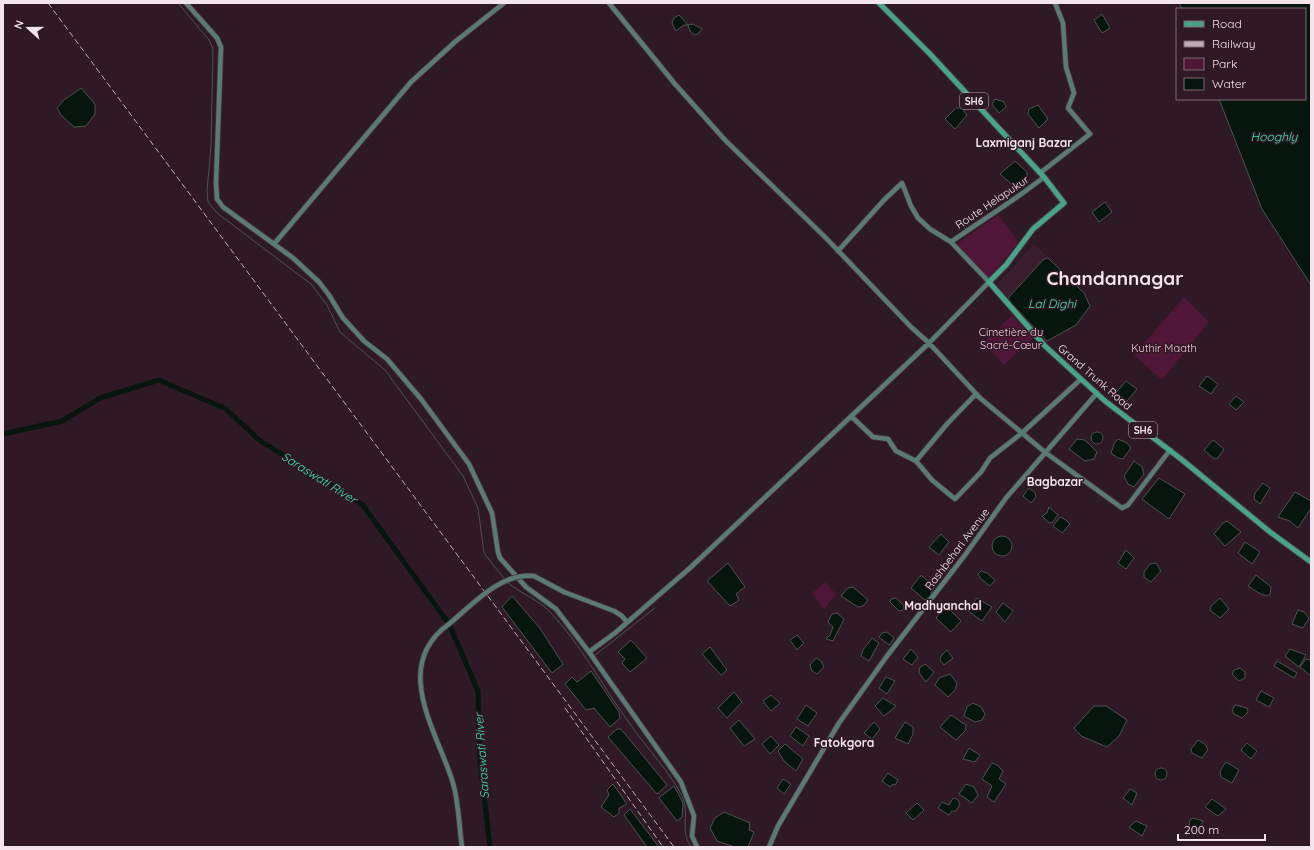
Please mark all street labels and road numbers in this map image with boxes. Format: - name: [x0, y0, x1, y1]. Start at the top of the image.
- road number: SH6: [960, 93, 988, 109]
- street label: Route Helapukur: [953, 172, 1032, 232]
- street label: Grand Trunk Road: [1055, 341, 1135, 413]
- road number: SH6: [1129, 422, 1157, 438]
- street label: Rashbehari Avenue: [922, 505, 992, 593]

